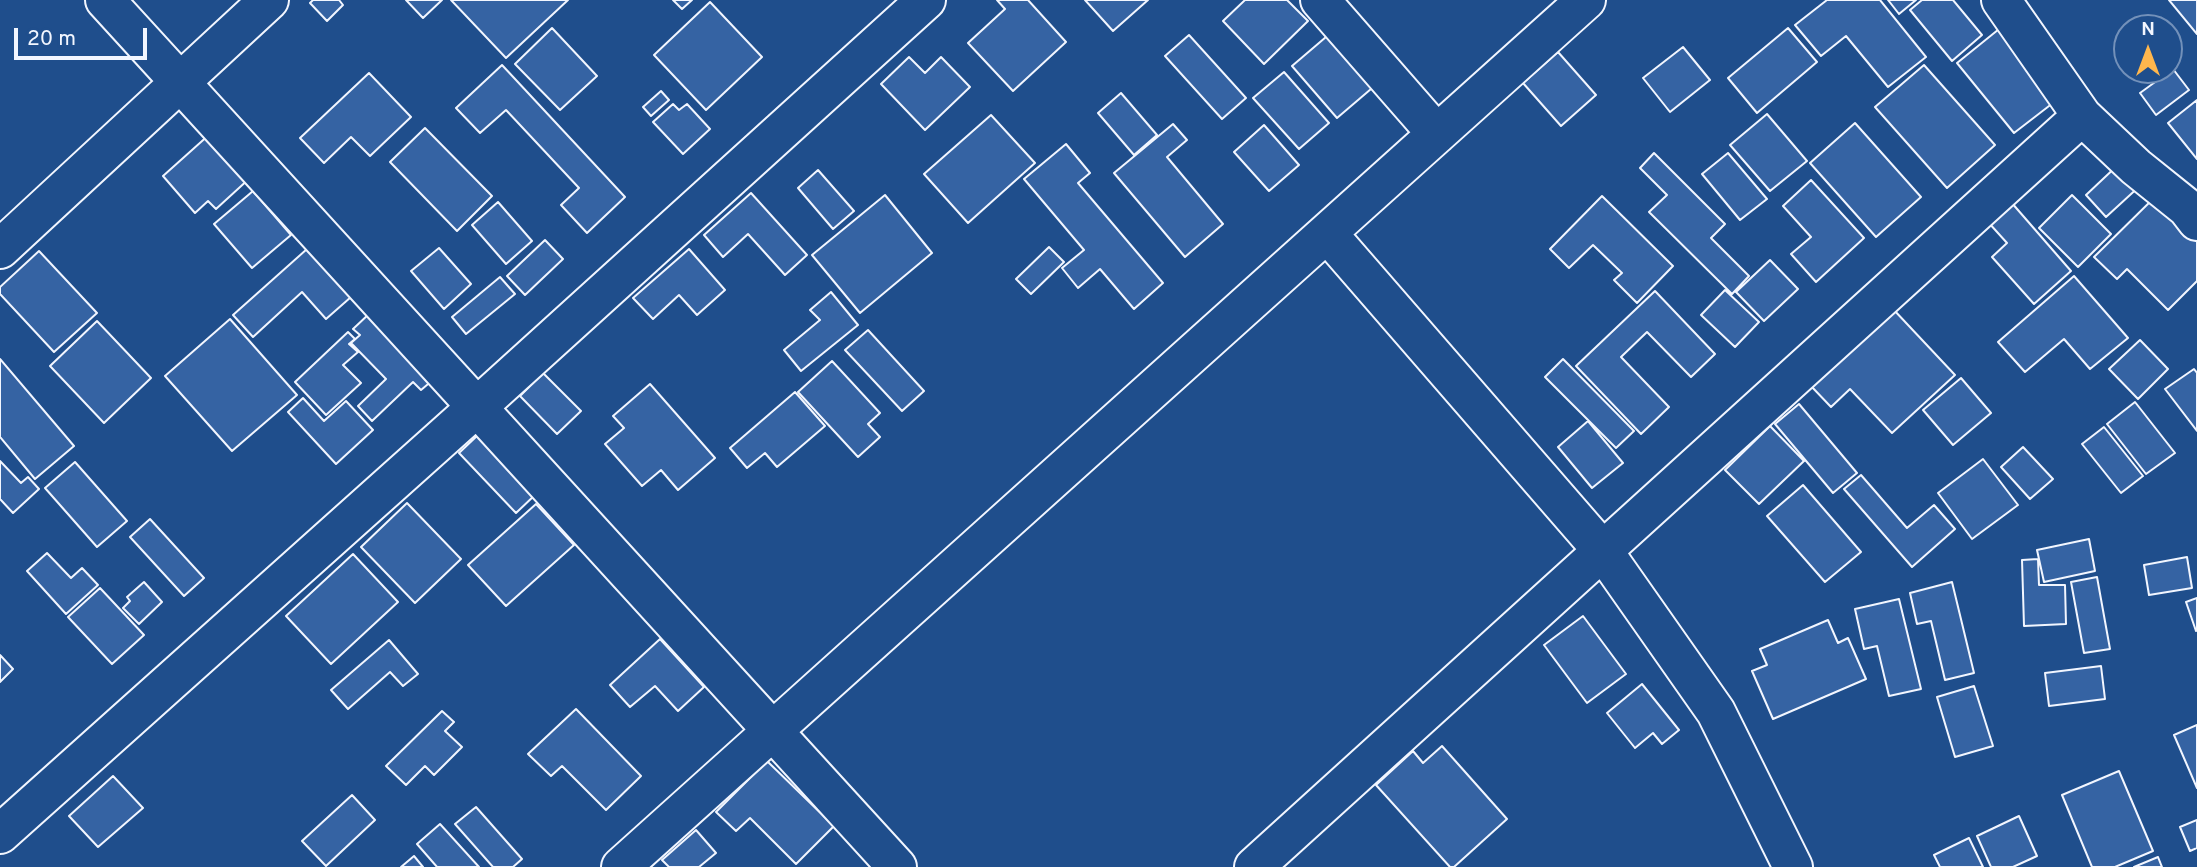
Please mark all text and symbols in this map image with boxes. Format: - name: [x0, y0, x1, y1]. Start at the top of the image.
- scale bar: [18, 14, 150, 58]
- north arrow: [2113, 14, 2183, 84]
- text: N: [2141, 18, 2155, 42]
- text: 20 m: [27, 26, 76, 53]

